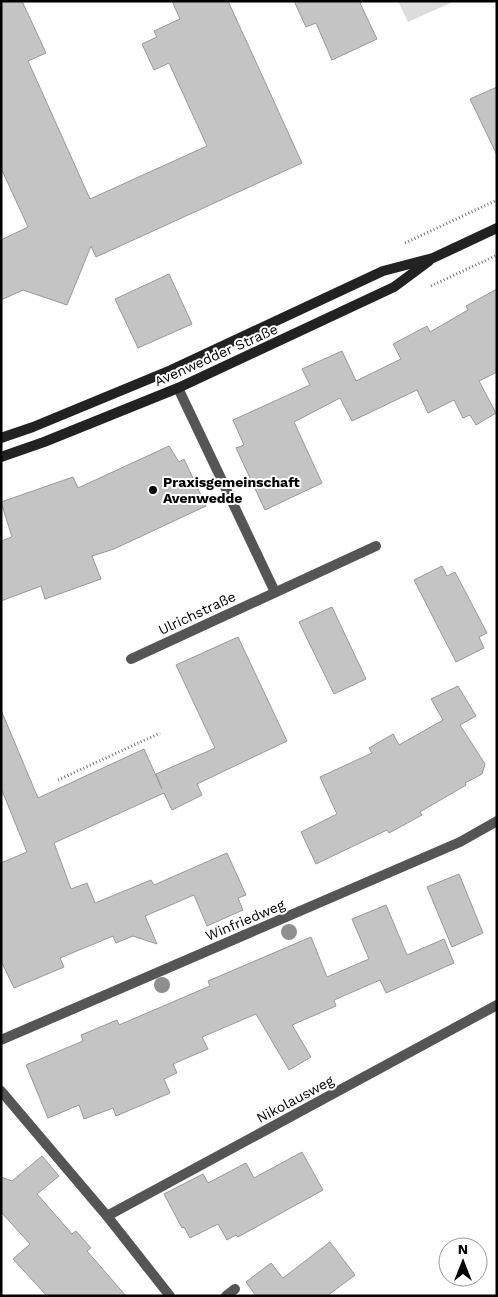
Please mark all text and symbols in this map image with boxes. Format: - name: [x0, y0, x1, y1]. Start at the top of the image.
- street label: Avenwedder Straße: [152, 321, 280, 389]
- place label: Praxisgemeinschaft Avenwedde: [163, 474, 300, 506]
- marker: Praxisgemeinschaft Avenwedde: [147, 484, 159, 496]
- street label: Ulrichstraße: [156, 588, 238, 638]
- street label: Winfriedweg: [203, 896, 288, 944]
- street label: Nikolausweg: [254, 1072, 337, 1126]
- north arrow: [438, 1237, 488, 1287]
- text: N: [458, 1241, 468, 1257]

